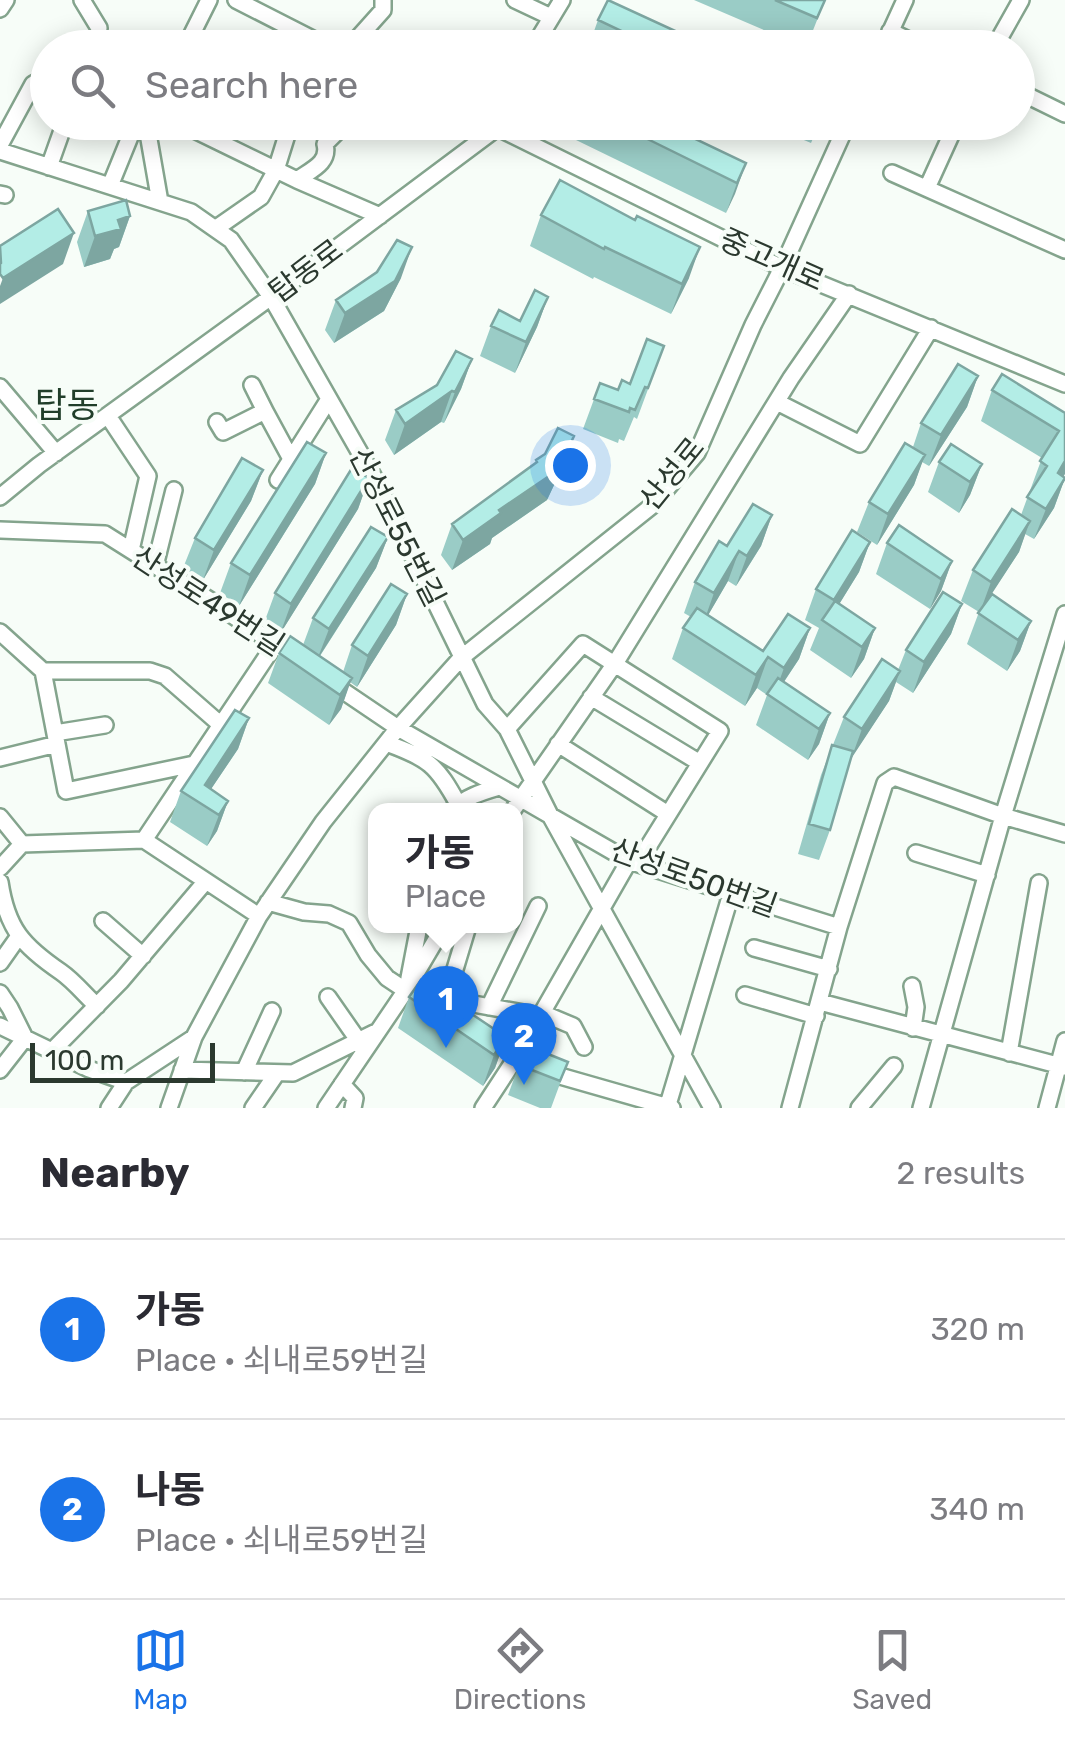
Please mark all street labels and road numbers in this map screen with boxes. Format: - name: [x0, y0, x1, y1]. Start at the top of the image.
- street label: 중고개로: [714, 221, 830, 299]
- street label: 탑동로: [262, 232, 350, 310]
- street label: 산성로: [632, 430, 712, 518]
- street label: 산성로55번길: [342, 441, 452, 613]
- street label: 산성로49번길: [125, 538, 291, 664]
- street label: 산성로50번길: [606, 831, 782, 925]

